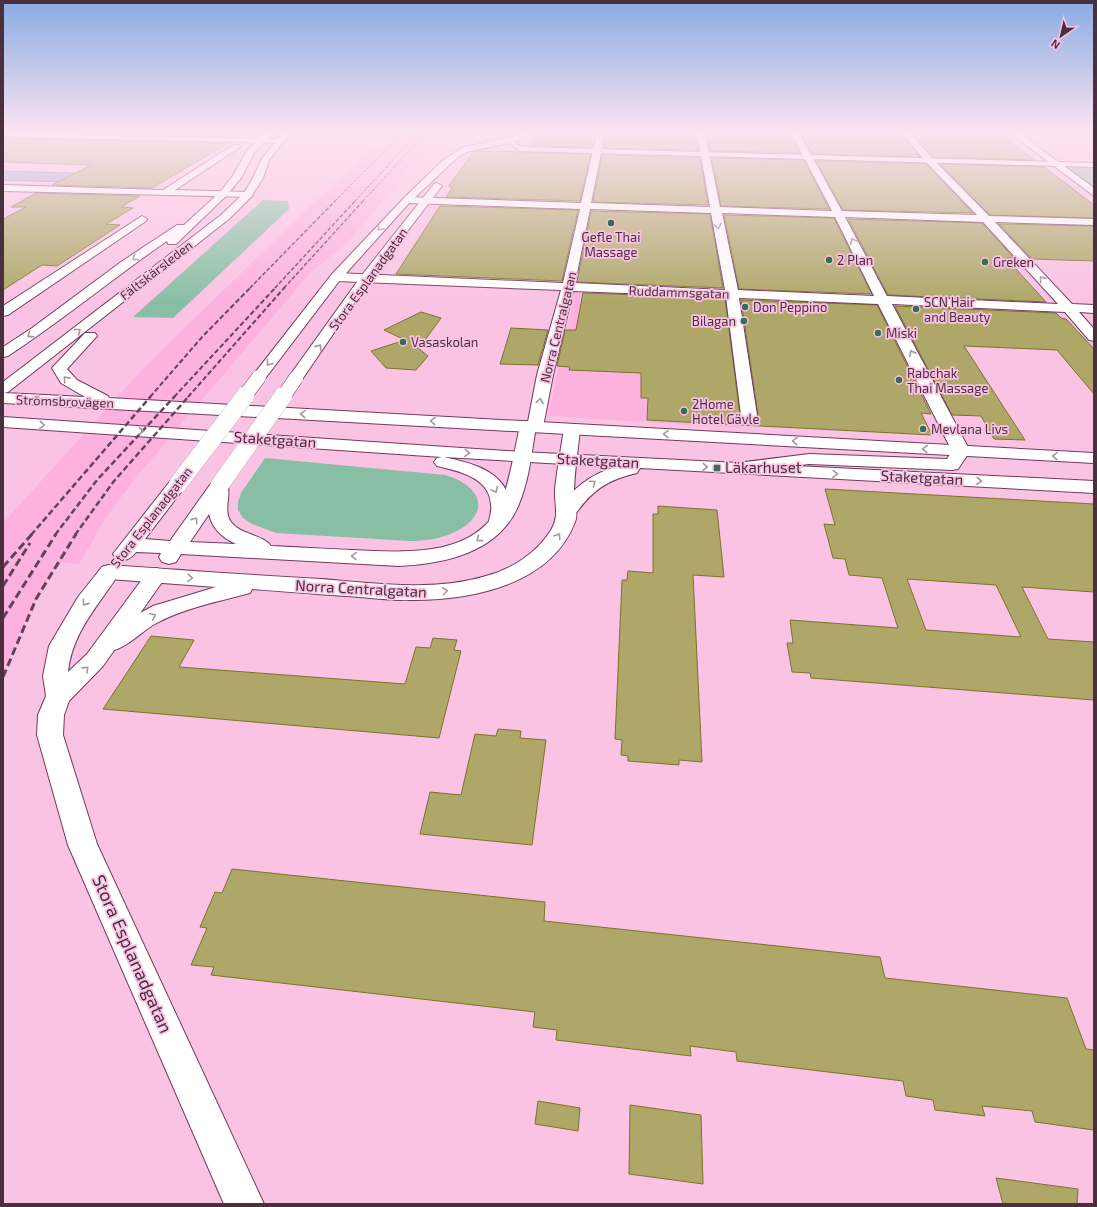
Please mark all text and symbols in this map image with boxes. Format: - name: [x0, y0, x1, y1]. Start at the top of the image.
- north arrow: [1041, 16, 1081, 56]
- text: N: [1048, 37, 1062, 52]
- marker: Gefle Thai Massage: [606, 218, 616, 228]
- one-way arrow: [713, 223, 722, 229]
- street label: Stora Esplanadgatan: [325, 224, 411, 334]
- one-way arrow: [378, 224, 385, 231]
- place label: Gefle Thai Massage: [582, 229, 640, 260]
- street label: Fältskärsleden: [117, 237, 195, 303]
- one-way arrow: [850, 238, 858, 246]
- place label: 2 Plan: [837, 252, 873, 268]
- one-way arrow: [132, 253, 139, 261]
- place label: Greken: [993, 254, 1034, 270]
- marker: 2 Plan: [824, 255, 834, 265]
- marker: Greken: [980, 257, 990, 267]
- street label: Norra Centralgatan: [536, 270, 580, 384]
- one-way arrow: [1039, 276, 1046, 284]
- street label: Ruddammsgatan: [628, 282, 730, 302]
- place label: SCN Hair and Beauty: [924, 294, 991, 325]
- place label: Don Peppino: [753, 299, 827, 315]
- marker: Don Peppino: [740, 302, 750, 312]
- marker: SCN Hair and Beauty: [911, 304, 921, 314]
- place label: Bilagan: [692, 313, 736, 329]
- marker: Bilagan: [739, 316, 749, 326]
- place label: Miski: [886, 325, 917, 341]
- marker: Miski: [873, 328, 883, 338]
- one-way arrow: [73, 329, 80, 336]
- one-way arrow: [27, 330, 34, 338]
- place label: Vasaskolan: [411, 334, 478, 350]
- marker: Vasaskolan: [398, 337, 408, 347]
- one-way arrow: [314, 344, 321, 351]
- one-way arrow: [909, 350, 916, 358]
- one-way arrow: [267, 359, 274, 366]
- place label: Rabchak Thai Massage: [907, 365, 988, 396]
- marker: Rabchak Thai Massage: [894, 375, 904, 385]
- one-way arrow: [63, 376, 71, 384]
- street label: Strömsbrovägen: [16, 391, 114, 411]
- place label: 2Home Hotel Gävle: [692, 396, 759, 427]
- one-way arrow: [535, 398, 543, 404]
- marker: 2Home Hotel Gävle: [679, 406, 689, 416]
- one-way arrow: [300, 409, 306, 418]
- one-way arrow: [430, 416, 436, 425]
- one-way arrow: [39, 420, 45, 429]
- place label: Mevlana Livs: [931, 421, 1008, 437]
- marker: Mevlana Livs: [918, 424, 928, 434]
- one-way arrow: [138, 427, 144, 436]
- street label: Staketgatan: [233, 427, 317, 451]
- one-way arrow: [663, 430, 669, 438]
- one-way arrow: [792, 437, 798, 446]
- one-way arrow: [922, 444, 928, 453]
- one-way arrow: [464, 449, 470, 458]
- street label: Staketgatan: [556, 449, 640, 471]
- one-way arrow: [1052, 452, 1058, 460]
- place label: Läkarhuset: [725, 458, 802, 476]
- street label: Stora Esplanadgatan: [107, 463, 195, 571]
- one-way arrow: [702, 463, 708, 472]
- marker: Läkarhuset: [712, 463, 722, 473]
- street label: Staketgatan: [880, 466, 964, 488]
- one-way arrow: [832, 470, 838, 478]
- one-way arrow: [976, 477, 982, 485]
- one-way arrow: [588, 481, 595, 488]
- one-way arrow: [490, 486, 498, 493]
- one-way arrow: [190, 518, 197, 525]
- one-way arrow: [553, 533, 560, 540]
- one-way arrow: [477, 534, 484, 541]
- one-way arrow: [351, 552, 357, 560]
- one-way arrow: [187, 573, 193, 582]
- street label: Norra Centralgatan: [295, 576, 427, 600]
- one-way arrow: [442, 587, 448, 596]
- one-way arrow: [83, 599, 90, 606]
- one-way arrow: [148, 613, 156, 621]
- one-way arrow: [81, 666, 89, 674]
- street label: Stora Esplanadgatan: [88, 871, 178, 1036]

